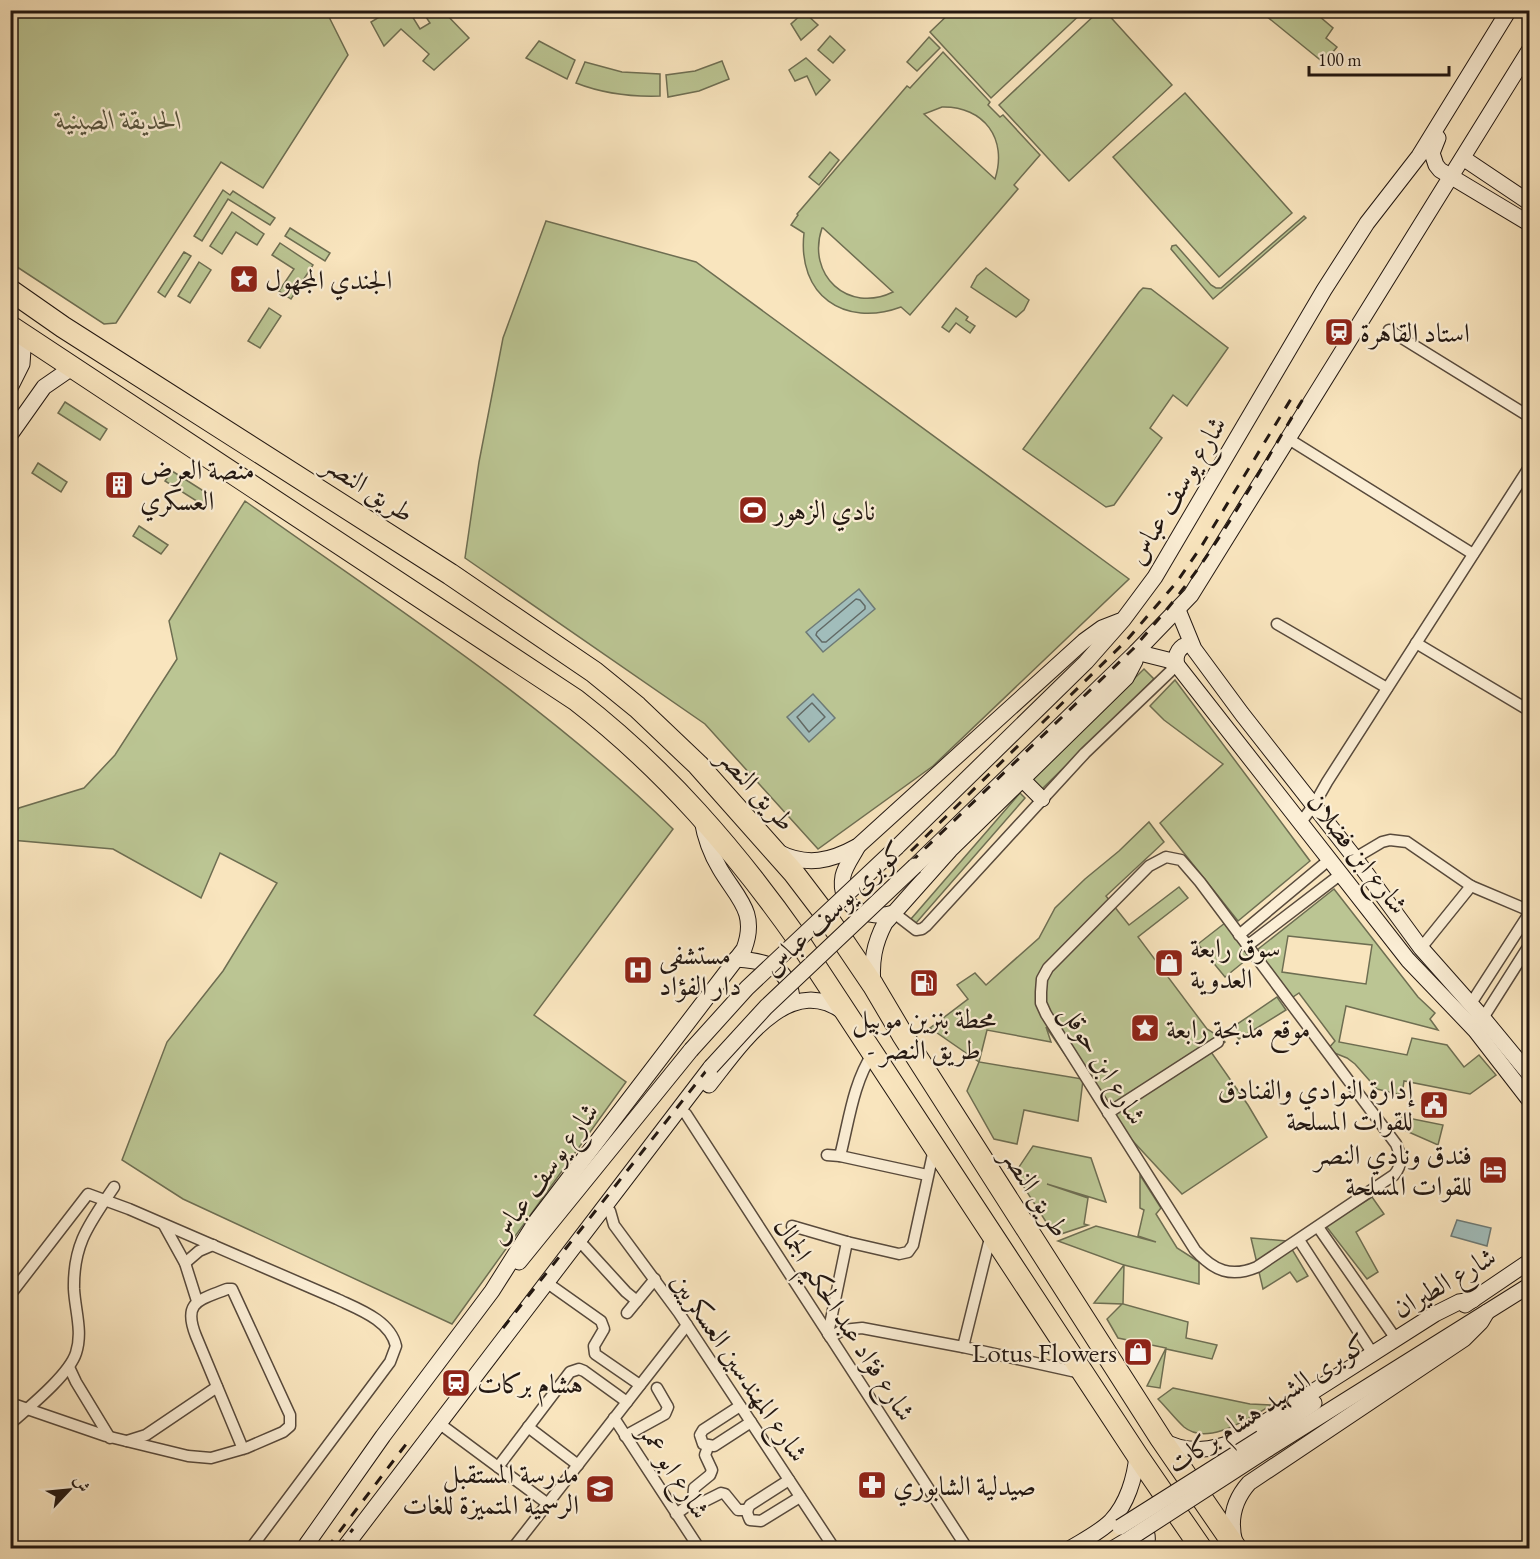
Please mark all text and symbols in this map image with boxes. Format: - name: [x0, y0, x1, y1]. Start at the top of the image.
- scale bar: [1309, 39, 1448, 77]
- text: 100 m: [1318, 48, 1362, 71]
- park label: الحديقة الصينية: [54, 102, 182, 137]
- place label: الجندي المجهول: [265, 262, 392, 301]
- place icon: الجندي المجهول: [228, 263, 260, 295]
- place label: استاد القاهرة: [1360, 315, 1470, 350]
- station icon: استاد القاهرة: [1323, 316, 1355, 348]
- street label: شارع يوسف عباس: [1118, 409, 1238, 573]
- street label: طريق النصر: [314, 444, 421, 531]
- place label: منصة العرض العسكري: [140, 452, 255, 522]
- building icon: منصة العرض العسكري: [103, 469, 135, 501]
- place label: نادي الزهور: [771, 493, 875, 532]
- sports icon: نادي الزهور: [737, 494, 769, 526]
- street label: طريق النصر: [708, 738, 804, 839]
- street label: شارع ابن فضلان: [1296, 785, 1417, 924]
- street label: كوبرى يوسف عباس: [754, 833, 912, 983]
- place label: سوق رابعة العدوية: [1190, 930, 1280, 996]
- place label: مستشفى دار الفؤاد: [659, 937, 741, 1003]
- shop icon: سوق رابعة العدوية: [1153, 947, 1185, 979]
- hospital icon: مستشفى دار الفؤاد: [622, 954, 654, 986]
- fuel station icon: محطة بنزين موبيل - طريق النصر: [908, 967, 940, 999]
- street label: شارع ابن حوقل: [1049, 997, 1155, 1134]
- place label: محطة بنزين موبيل - طريق النصر: [852, 1001, 997, 1068]
- place label: موقع مذبحة رابعة: [1166, 1011, 1311, 1053]
- place icon: موقع مذبحة رابعة: [1129, 1012, 1161, 1044]
- place label: إدارة النوادي والفنادق للقوات المسلحة: [1217, 1072, 1415, 1138]
- public building icon: إدارة النوادي والفنادق للقوات المسلحة: [1418, 1089, 1450, 1121]
- street label: شارع يوسف عباس: [480, 1095, 610, 1254]
- place label: فندق ونادي النصر للقوات المسلحة: [1312, 1137, 1472, 1203]
- street label: طريق النصر: [991, 1138, 1078, 1244]
- hotel icon: فندق ونادي النصر للقوات المسلحة: [1477, 1154, 1509, 1186]
- street label: شارع فؤاد عبد الحكيم الجمال: [758, 1211, 924, 1433]
- street label: شارع الطيران: [1386, 1238, 1505, 1330]
- street label: شارع المهندسين العسكريين: [659, 1265, 816, 1471]
- street label: كوبرى الشهيد هشام بركات: [1160, 1325, 1377, 1486]
- place label: Lotus Flowers: [972, 1335, 1117, 1370]
- shop icon: Lotus Flowers: [1122, 1336, 1154, 1368]
- place label: هشام بركات: [477, 1366, 583, 1407]
- station icon: هشام بركات: [440, 1367, 472, 1399]
- street label: شارع ابو عمر: [626, 1414, 719, 1528]
- place label: مدرسة المستقبل الرسمية المتميزة للغات: [402, 1456, 579, 1522]
- north arrow: [39, 1460, 99, 1520]
- place label: صيدلية الشابوري: [893, 1468, 1036, 1507]
- pharmacy icon: صيدلية الشابوري: [856, 1469, 888, 1501]
- text: ش: [69, 1472, 95, 1495]
- school or university icon: مدرسة المستقبل الرسمية المتميزة للغات: [584, 1473, 616, 1505]

